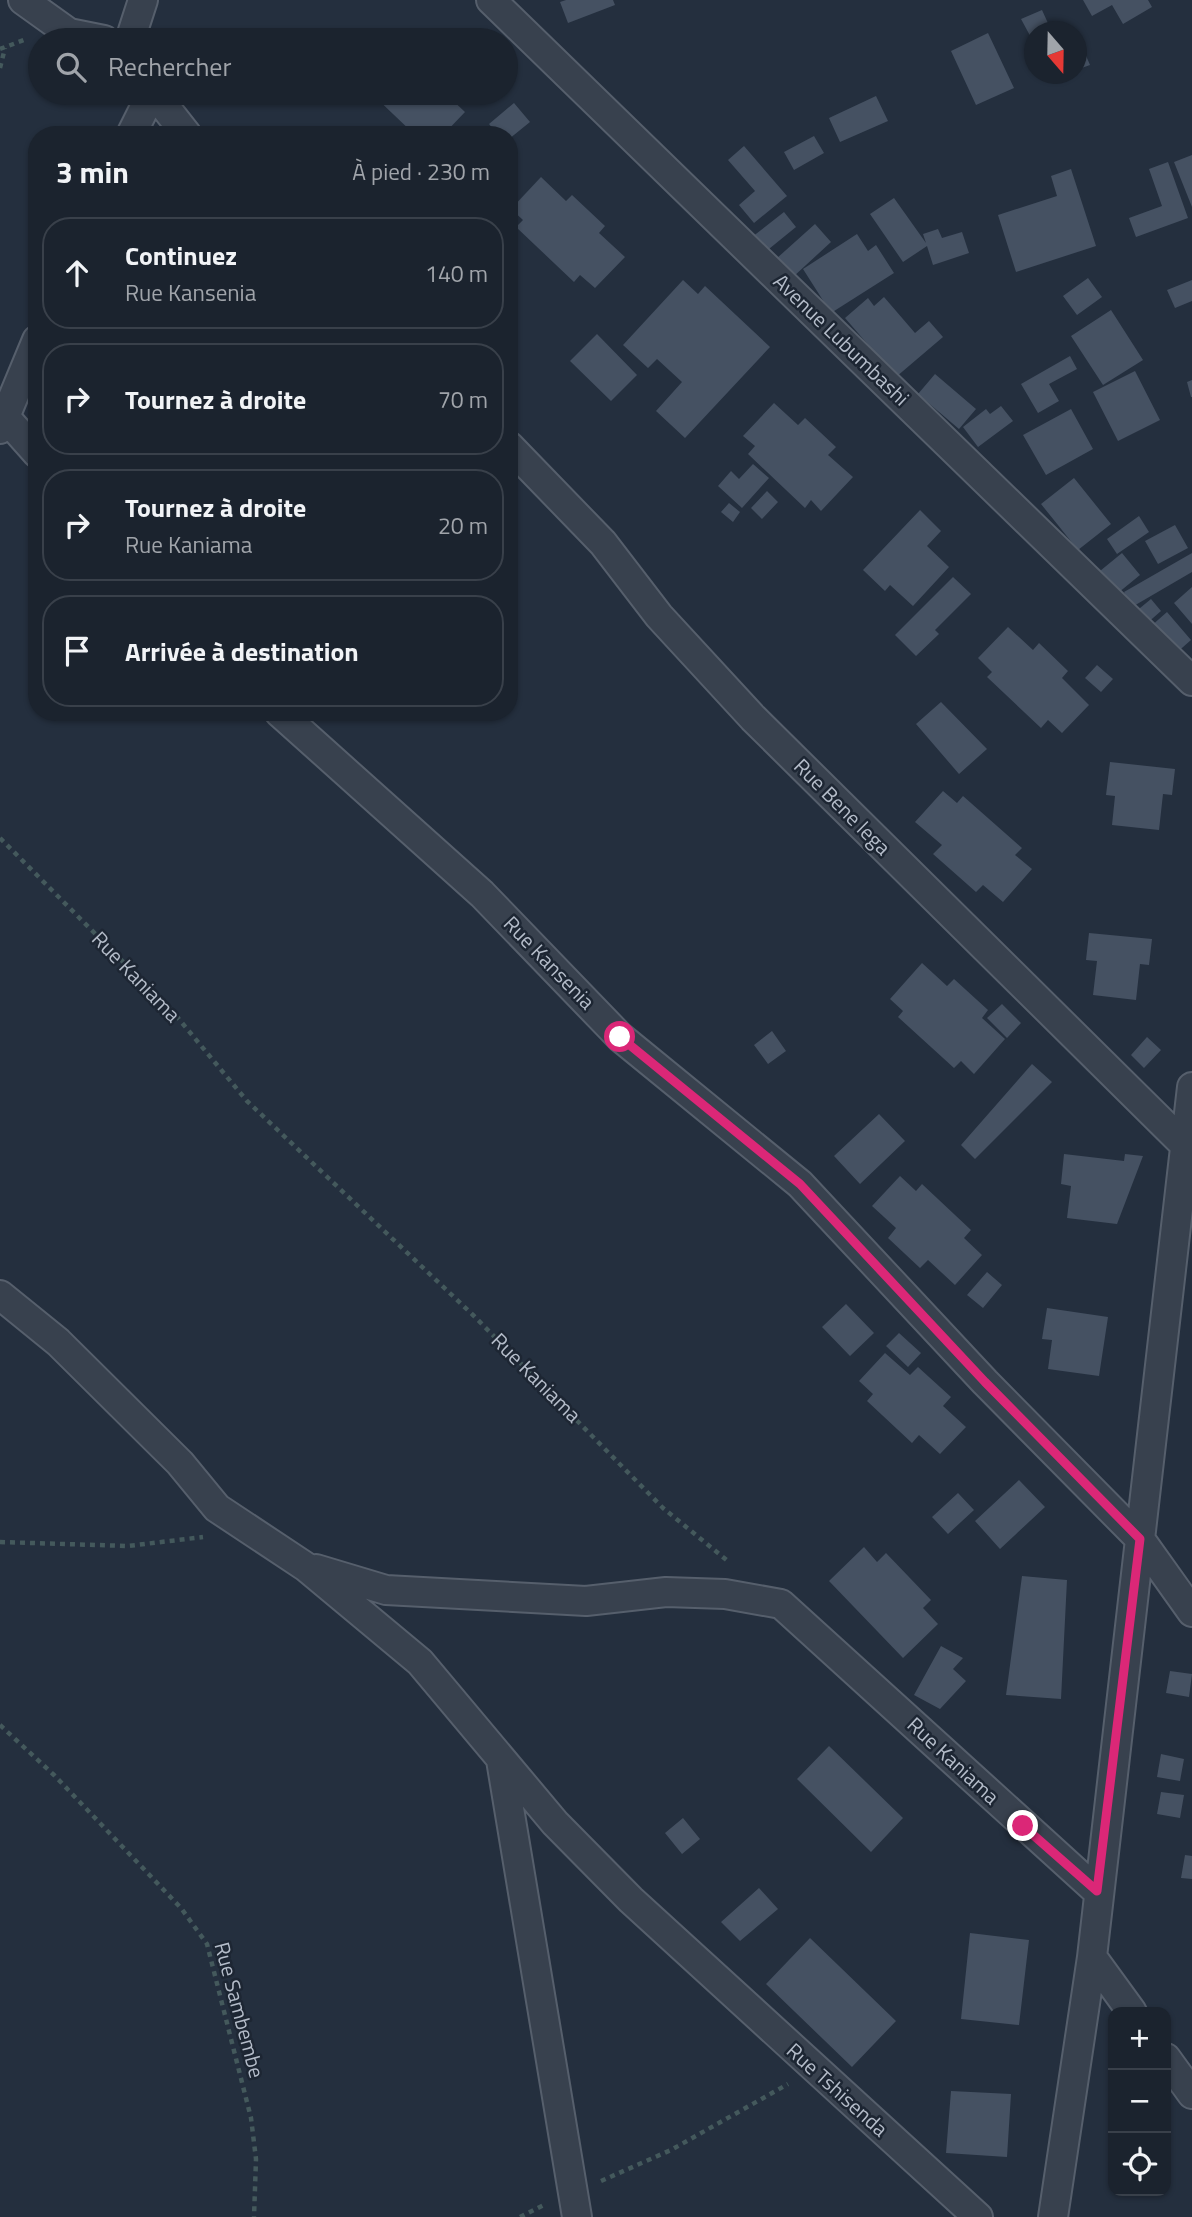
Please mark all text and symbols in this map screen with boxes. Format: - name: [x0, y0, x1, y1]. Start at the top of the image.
- north arrow: [1024, 21, 1087, 84]
- search box: [28, 28, 518, 105]
- text: Rechercher: [108, 47, 232, 86]
- icon: search: [52, 48, 90, 86]
- text: 3 min: [56, 149, 129, 195]
- text: À pied · 230 m: [352, 154, 490, 189]
- text: Continuez: [125, 236, 237, 275]
- icon: ahead: [58, 254, 96, 292]
- text: 140 m: [425, 256, 488, 291]
- street label: Avenue Lubumbashi: [766, 266, 917, 413]
- text: Rue Kansenia: [125, 275, 256, 310]
- icon: right: [58, 380, 96, 418]
- text: Tournez à droite: [125, 380, 306, 419]
- text: 70 m: [438, 382, 488, 417]
- text: Tournez à droite: [125, 488, 306, 527]
- icon: right: [58, 506, 96, 544]
- text: 20 m: [438, 508, 488, 543]
- text: Rue Kaniama: [125, 527, 252, 562]
- icon: arrive: [58, 632, 96, 670]
- text: Arrivée à destination: [125, 632, 359, 671]
- street label: Rue Bene lega: [787, 750, 899, 863]
- street label: Rue Kansenia: [497, 908, 603, 1017]
- street label: Rue Kaniama: [85, 923, 189, 1030]
- route start: [604, 1021, 635, 1052]
- street label: Rue Kaniama: [484, 1325, 589, 1430]
- street label: Rue Kaniama: [900, 1709, 1007, 1812]
- route end: [1007, 1810, 1038, 1841]
- street label: Rue Sambembe: [206, 1938, 273, 2081]
- map controls: [1108, 2007, 1171, 2196]
- button: +: [1108, 2007, 1171, 2070]
- street label: Rue Tshisenda: [780, 2035, 896, 2144]
- button: −: [1108, 2070, 1171, 2133]
- button: locate: [1108, 2133, 1171, 2196]

